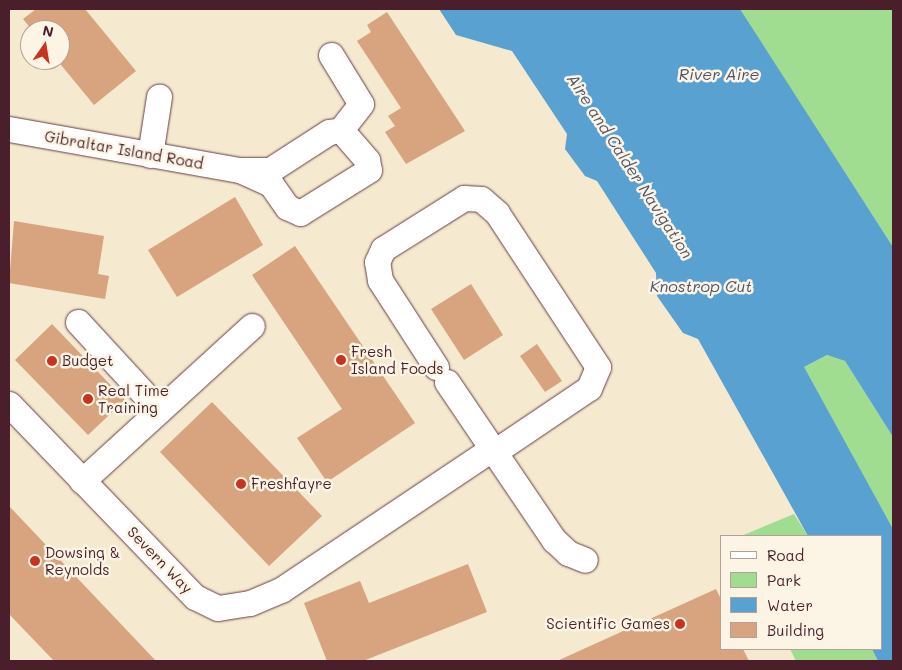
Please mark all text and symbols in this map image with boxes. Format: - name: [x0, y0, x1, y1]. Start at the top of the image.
- north arrow: [20, 20, 70, 70]
- text: N: [41, 20, 56, 41]
- water label: River Aire: [679, 64, 759, 84]
- water label: Aire and Calder Navigation: [563, 70, 697, 262]
- street label: Gibraltar Island Road: [43, 127, 205, 173]
- water label: Knostrop Cut: [650, 276, 752, 296]
- place label: Fresh Island Foods: [351, 342, 444, 377]
- place label: Budget: [62, 352, 114, 370]
- marker: Fresh Island Foods: [335, 354, 347, 366]
- marker: Budget: [46, 355, 58, 367]
- place label: Real Time Training: [98, 381, 169, 416]
- marker: Real Time Training: [82, 393, 94, 405]
- place label: Freshfayre: [251, 475, 332, 493]
- marker: Freshfayre: [235, 478, 247, 490]
- street label: Severn Way: [124, 523, 196, 597]
- legend: [720, 535, 882, 650]
- place label: Dowsing & Reynolds: [45, 543, 120, 578]
- text: Road: [767, 545, 804, 565]
- marker: Dowsing & Reynolds: [29, 555, 41, 567]
- text: Park: [767, 570, 801, 590]
- text: Water: [767, 595, 813, 615]
- place label: Scientific Games: [546, 615, 670, 633]
- marker: Scientific Games: [674, 618, 686, 630]
- text: Building: [767, 620, 824, 640]

